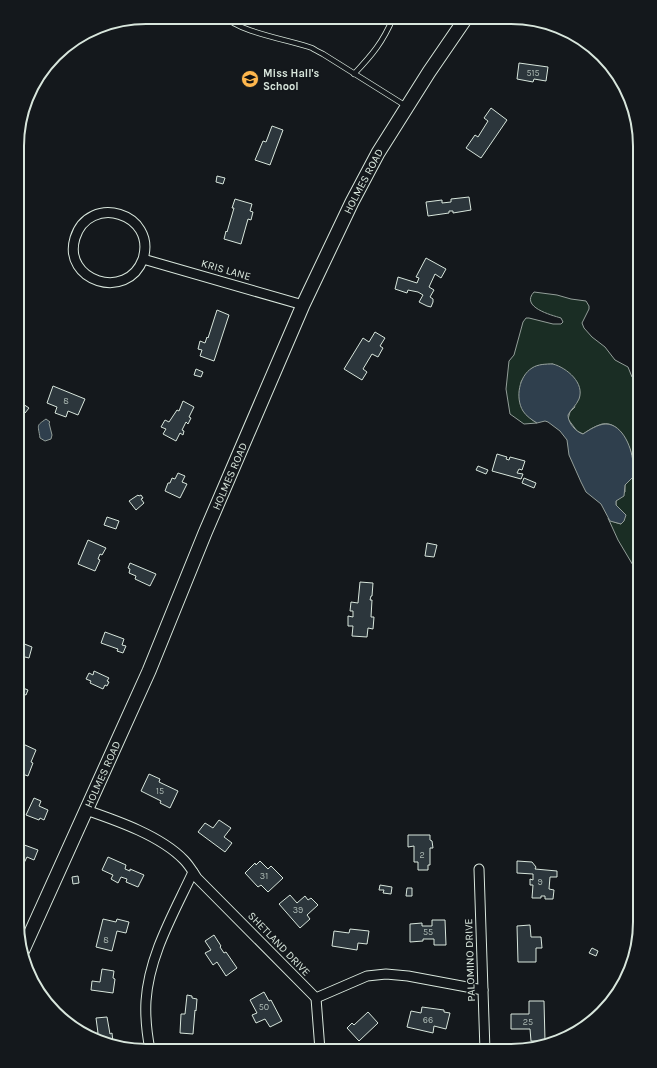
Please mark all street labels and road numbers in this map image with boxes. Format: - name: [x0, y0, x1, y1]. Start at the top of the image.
- street label: HOLMES ROAD: [341, 146, 386, 216]
- street label: KRIS LANE: [200, 257, 252, 283]
- street label: HOLMES ROAD: [209, 441, 250, 512]
- street label: HOLMES ROAD: [82, 739, 123, 810]
- street label: SHETLAND DRIVE: [245, 909, 313, 979]
- street label: PALOMINO DRIVE: [462, 918, 478, 1002]

